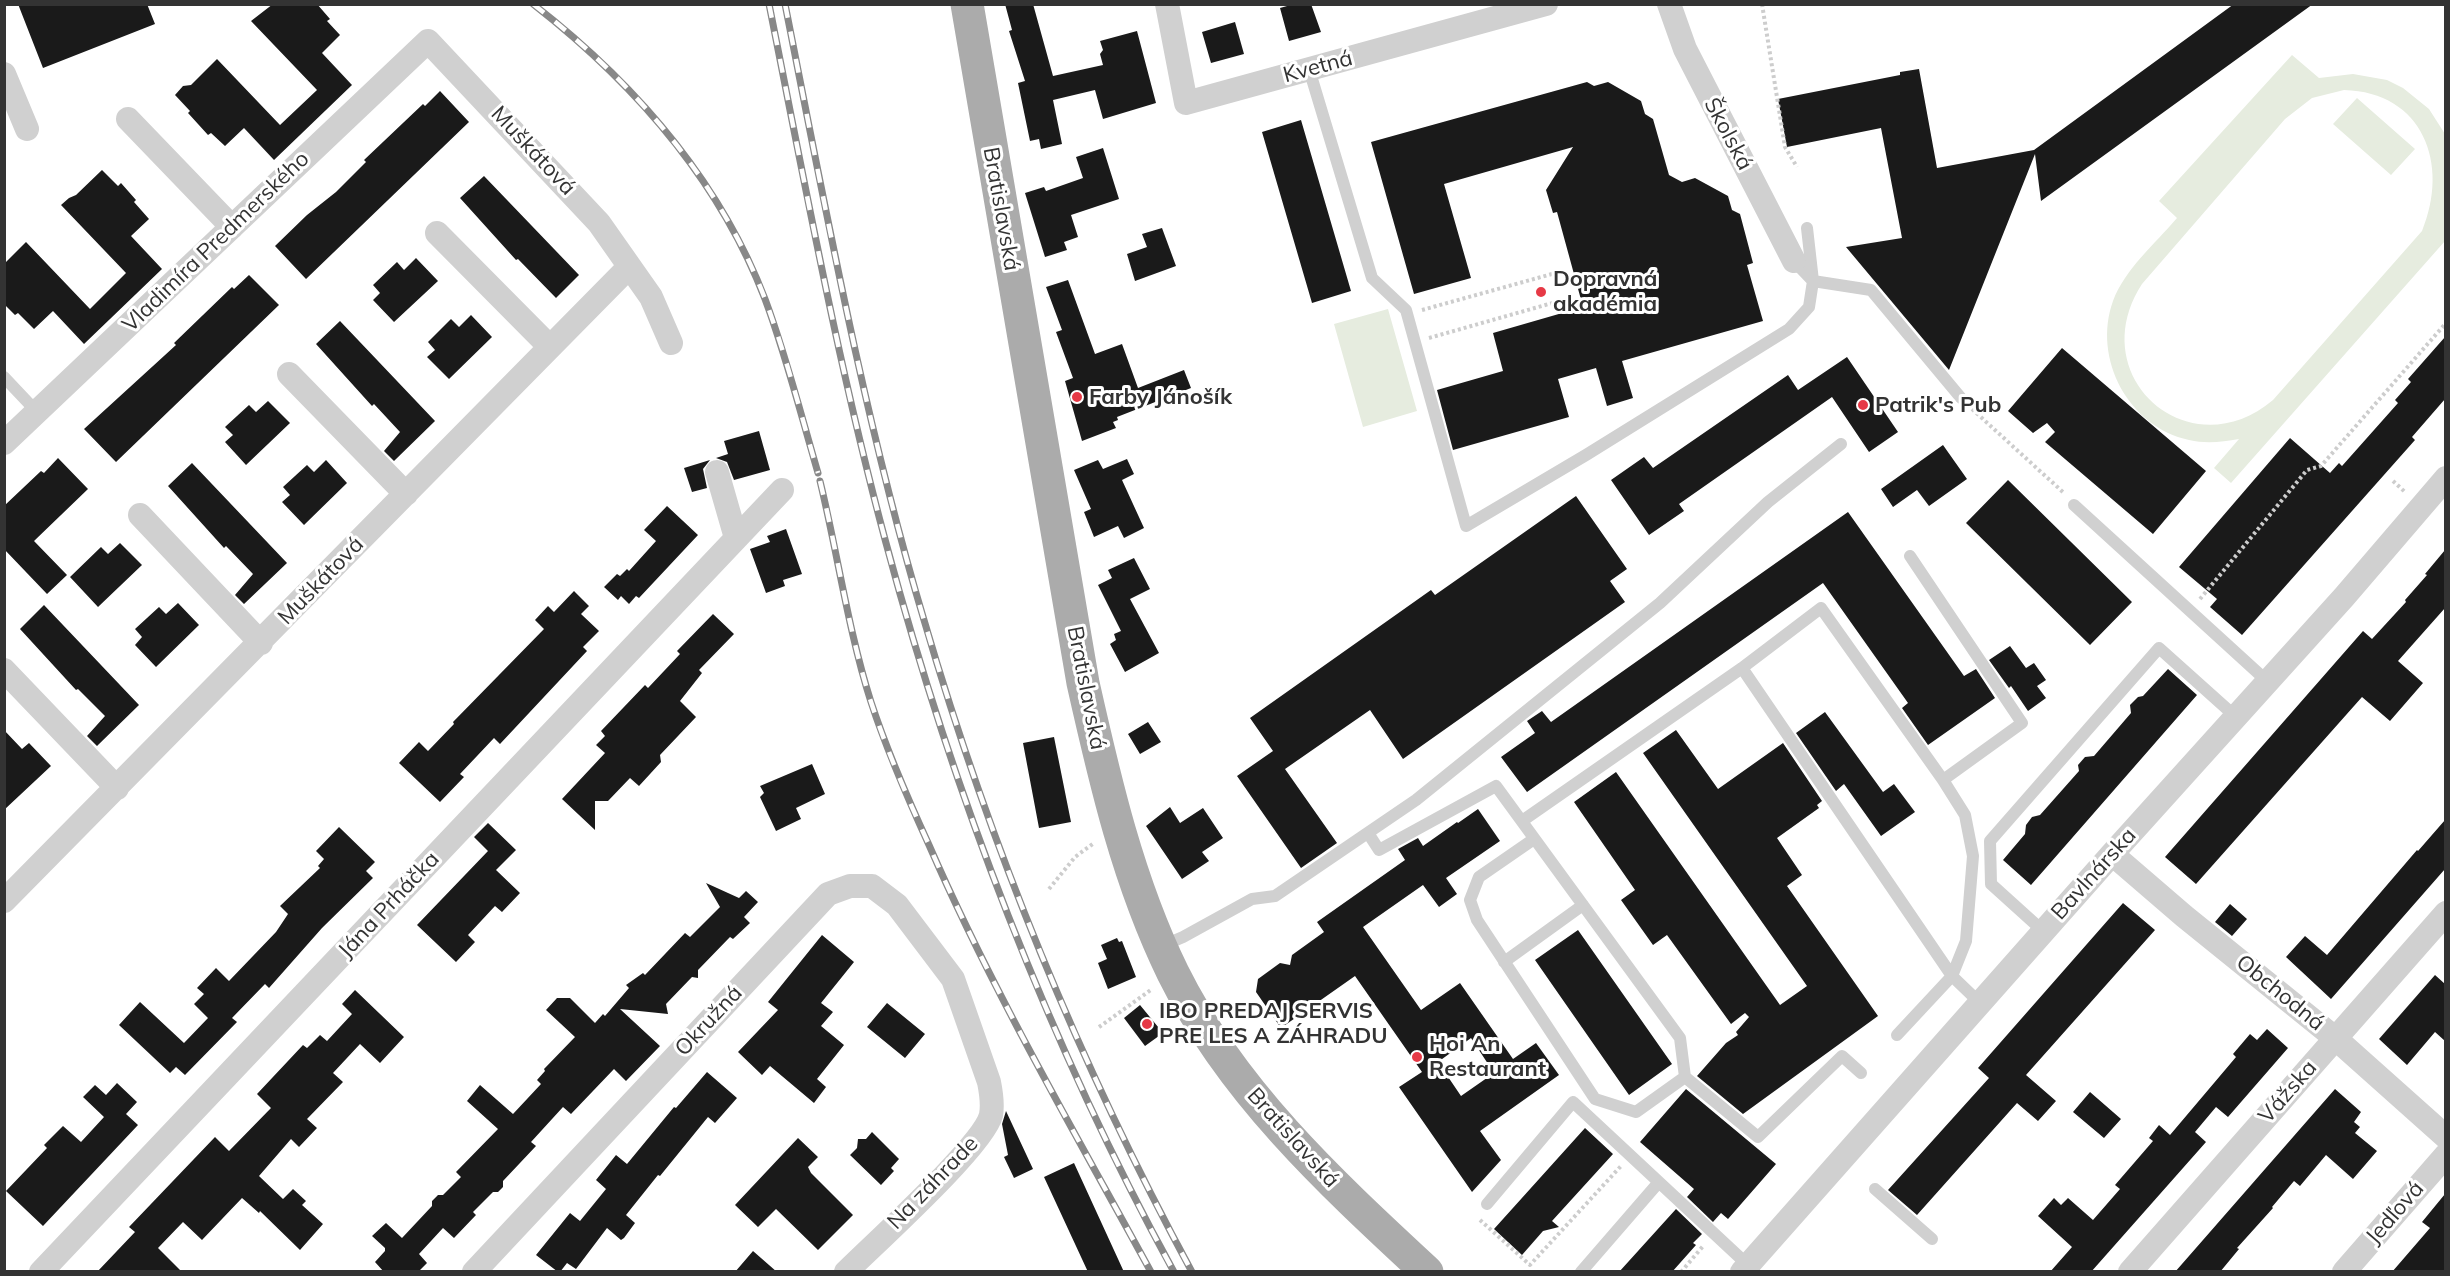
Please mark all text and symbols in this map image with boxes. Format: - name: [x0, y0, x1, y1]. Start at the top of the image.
- street label: Kvetná: [1280, 45, 1356, 89]
- street label: Školská: [1698, 93, 1758, 175]
- street label: Muškátová: [485, 101, 581, 201]
- street label: Bratislavská: [977, 145, 1025, 273]
- street label: Vladimíra Predmerského: [117, 146, 315, 338]
- place label: Dopravná akadémia: [1553, 266, 1657, 318]
- marker: Dopravná akadémia: [1534, 285, 1548, 299]
- place label: Farby Jánošík: [1089, 384, 1232, 410]
- marker: Farby Jánošík: [1070, 390, 1084, 404]
- place label: Patrik's Pub: [1875, 392, 2001, 418]
- marker: Patrik's Pub: [1856, 398, 1870, 412]
- street label: Muškátová: [273, 532, 369, 630]
- street label: Bratislavská: [1061, 624, 1111, 752]
- street label: Bavlnárska: [2046, 823, 2142, 925]
- street label: Jána Prháčka: [333, 846, 445, 964]
- street label: Obchodná: [2231, 949, 2329, 1037]
- street label: Okružná: [670, 980, 748, 1062]
- place label: IBO PREDAJ SERVIS PRE LES A ZÁHRADU: [1159, 998, 1388, 1050]
- marker: IBO PREDAJ SERVIS PRE LES A ZÁHRADU: [1140, 1017, 1154, 1031]
- place label: Hoi An Restaurant: [1429, 1031, 1546, 1082]
- marker: Hoi An Restaurant: [1410, 1050, 1424, 1064]
- street label: Vážska: [2253, 1055, 2323, 1129]
- street label: Bratislavská: [1241, 1083, 1345, 1193]
- street label: Na záhrade: [882, 1131, 984, 1235]
- street label: Jedľová: [2360, 1176, 2430, 1250]

